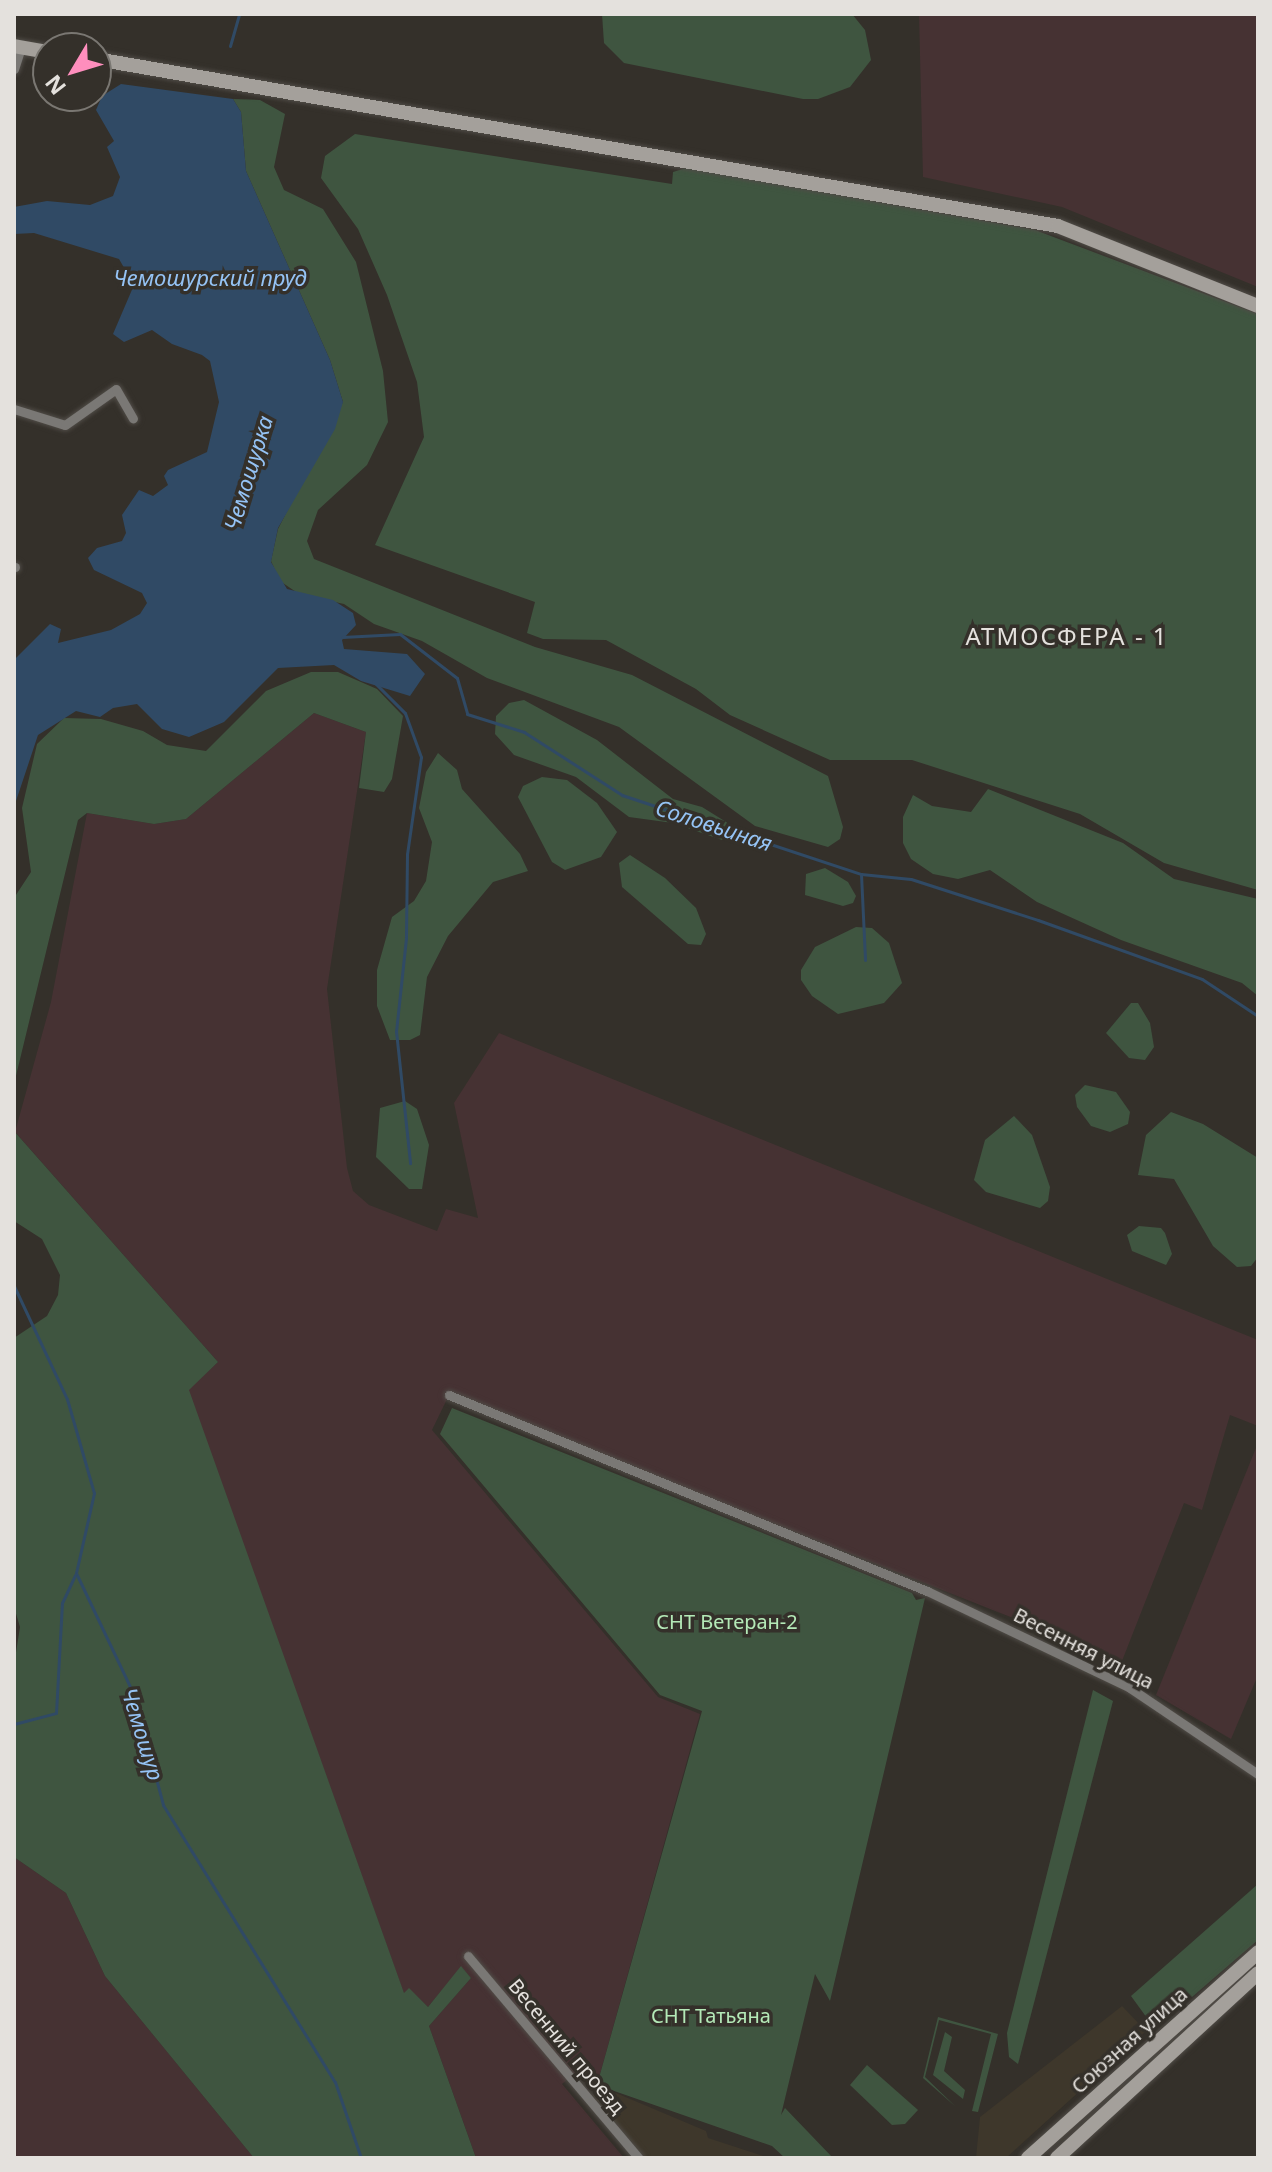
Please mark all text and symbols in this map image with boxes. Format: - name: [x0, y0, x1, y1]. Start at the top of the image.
- north arrow: [32, 32, 112, 112]
- text: N: [37, 69, 72, 102]
- water label: Чемошурский пруд: [113, 265, 307, 291]
- water label: Чемошурка: [218, 412, 278, 534]
- district label: АТМОСФЕРА - 1: [965, 622, 1169, 650]
- water label: Соловьиная: [652, 794, 776, 856]
- street label: Весенняя улица: [1010, 1602, 1158, 1694]
- park label: СНТ Ветеран-2: [656, 1609, 798, 1633]
- water label: Чемошур: [116, 1684, 170, 1784]
- street label: Весенний проезд: [504, 1974, 630, 2118]
- street label: Союзная улица: [1066, 1982, 1192, 2098]
- park label: СНТ Татьяна: [651, 2003, 771, 2027]

